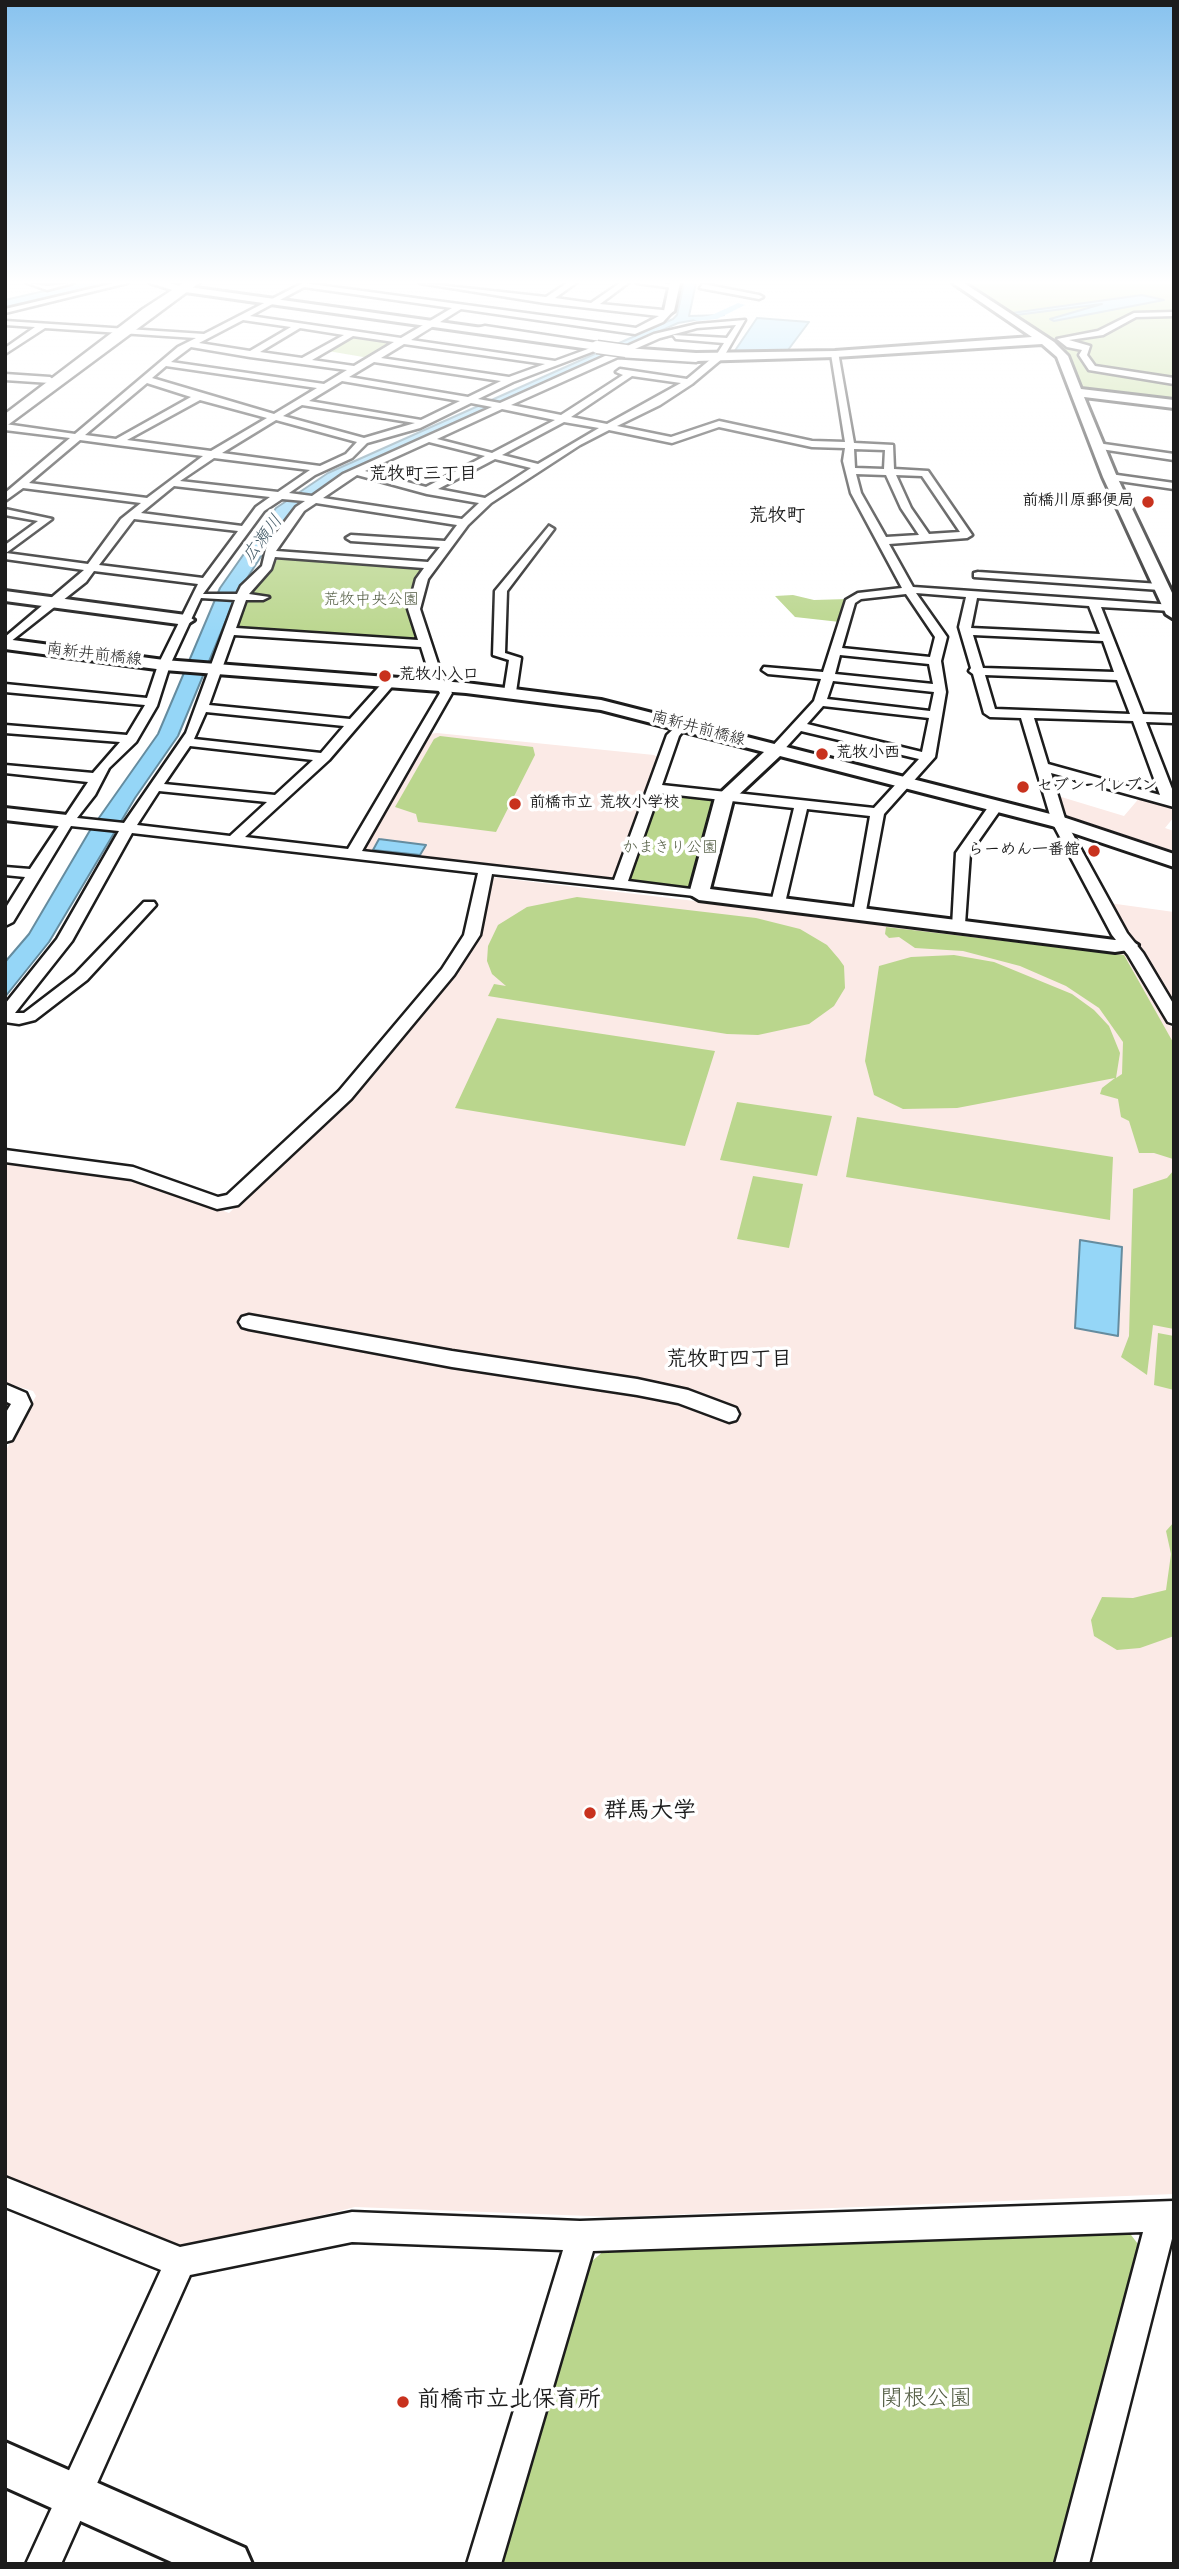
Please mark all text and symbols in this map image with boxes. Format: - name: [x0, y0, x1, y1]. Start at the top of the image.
- district label: 荒牧町三丁目: [369, 465, 477, 487]
- place label: 前橋川原郵便局: [1022, 492, 1134, 512]
- marker: 前橋川原郵便局: [1140, 494, 1156, 510]
- district label: 荒牧町: [749, 507, 805, 529]
- water label: 広瀬川: [239, 512, 289, 568]
- park label: 荒牧中央公園: [323, 591, 419, 611]
- street label: 南新井前橋線: [45, 641, 143, 671]
- place label: 荒牧小入口: [399, 666, 479, 686]
- marker: 荒牧小入口: [377, 668, 393, 684]
- street label: 南新井前橋線: [649, 708, 747, 752]
- place label: 荒牧小西: [836, 744, 900, 764]
- marker: 荒牧小西: [814, 746, 830, 762]
- place label: セブン-イレブン: [1037, 777, 1157, 797]
- marker: セブン-イレブン: [1015, 779, 1031, 795]
- place label: 前橋市立 荒牧小学校: [529, 794, 679, 814]
- marker: 前橋市立 荒牧小学校: [507, 796, 523, 812]
- park label: かまきり公園: [622, 839, 718, 859]
- place label: らーめん一番館: [968, 841, 1080, 861]
- marker: らーめん一番館: [1086, 843, 1102, 859]
- district label: 荒牧町四丁目: [666, 1348, 792, 1374]
- place label: 群馬大学: [604, 1799, 696, 1827]
- marker: 群馬大学: [582, 1805, 598, 1821]
- park label: 関根公園: [880, 2387, 972, 2415]
- place label: 前橋市立北保育所: [417, 2388, 601, 2416]
- marker: 前橋市立北保育所: [395, 2394, 411, 2410]

